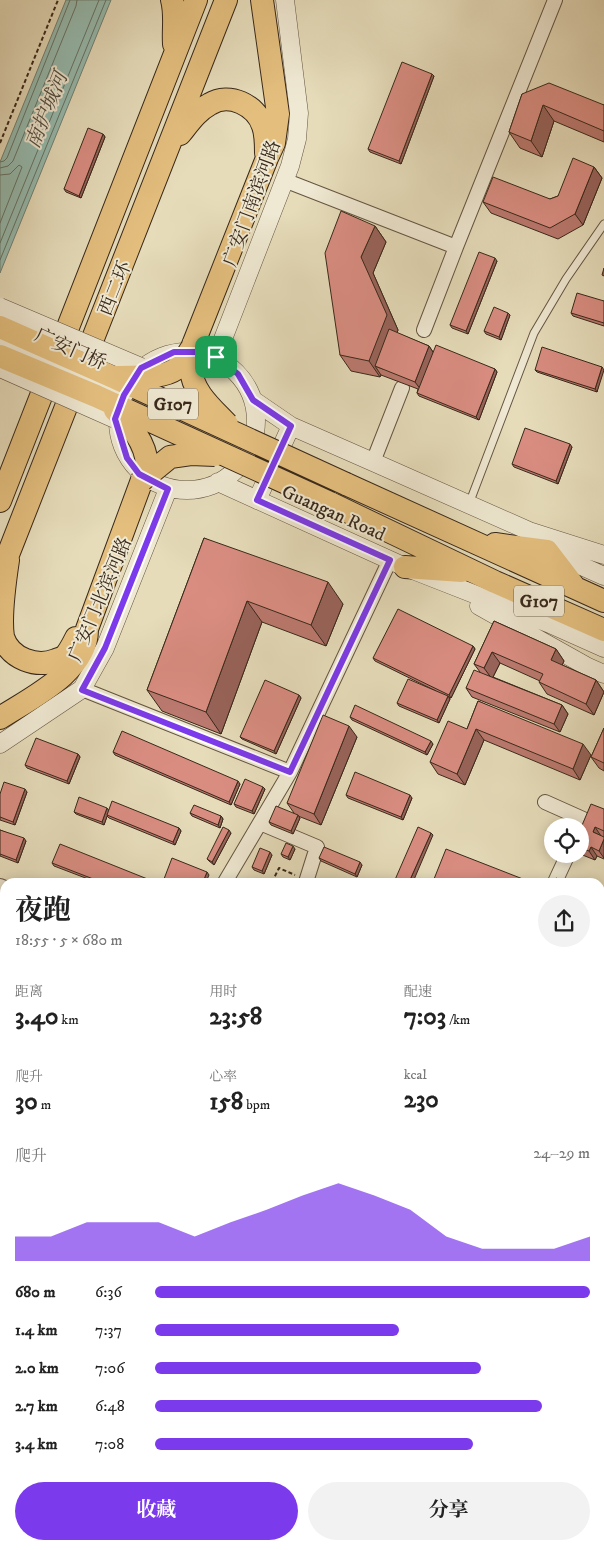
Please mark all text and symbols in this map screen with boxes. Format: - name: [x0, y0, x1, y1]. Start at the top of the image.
- water label: 南护城河: [21, 66, 75, 152]
- street label: 广安门南滨河路: [219, 137, 286, 270]
- street label: 西二环: [94, 258, 137, 319]
- street label: 广安门桥: [31, 323, 110, 375]
- pin: [195, 336, 237, 378]
- icon: arrive: [202, 343, 230, 371]
- road number: G107: [148, 388, 198, 419]
- street label: Guangan Road: [278, 480, 389, 547]
- street label: 广安门北滨河路: [64, 534, 137, 665]
- road number: G107: [514, 586, 564, 616]
- map controls: [544, 818, 589, 863]
- button: locate: [544, 818, 589, 863]
- text: 夜跑: [15, 893, 71, 928]
- button: share: [538, 895, 590, 947]
- text: 18:55 · 5 × 680 m: [15, 930, 123, 950]
- text: 距离: [15, 983, 43, 1001]
- text: 用时: [209, 983, 237, 1001]
- text: 配速: [404, 983, 432, 1001]
- text: 3.40: [15, 1001, 58, 1032]
- text: 23:58: [209, 1001, 262, 1032]
- text: 7:03: [404, 1001, 446, 1032]
- text: km: [58, 1011, 79, 1029]
- text: /km: [446, 1011, 470, 1029]
- text: kcal: [404, 1066, 427, 1084]
- text: 爬升: [15, 1068, 43, 1086]
- text: 心率: [209, 1068, 237, 1086]
- text: 230: [404, 1084, 439, 1115]
- text: 30: [15, 1086, 38, 1117]
- text: 158: [209, 1086, 243, 1117]
- text: m: [38, 1096, 51, 1114]
- text: bpm: [243, 1096, 270, 1114]
- text: 24–29 m: [533, 1143, 590, 1163]
- text: 爬升: [15, 1146, 47, 1166]
- text: 680 m: [15, 1282, 55, 1302]
- text: 6:36: [95, 1282, 122, 1302]
- text: 1.4 km: [15, 1320, 57, 1340]
- text: 7:37: [95, 1320, 122, 1340]
- text: 2.0 km: [15, 1358, 59, 1378]
- text: 7:06: [95, 1358, 125, 1378]
- text: 2.7 km: [15, 1396, 58, 1416]
- text: 6:48: [95, 1396, 125, 1416]
- text: 3.4 km: [15, 1434, 58, 1454]
- text: 7:08: [95, 1434, 124, 1454]
- button: 收藏: [15, 1482, 298, 1540]
- button: 分享: [308, 1482, 590, 1540]

